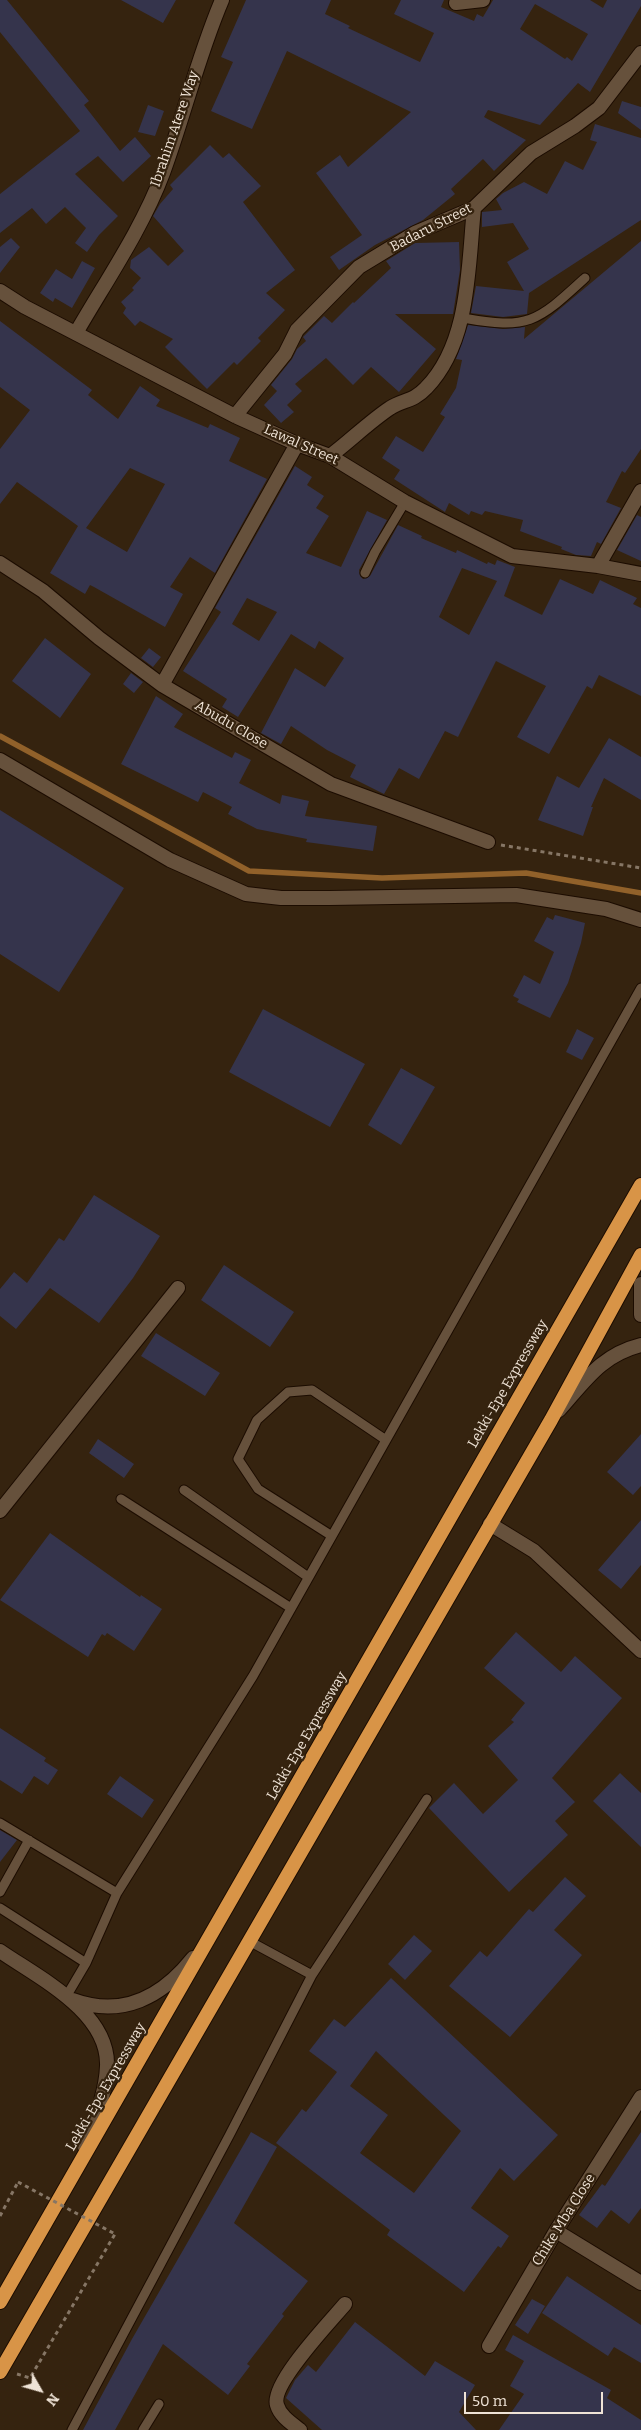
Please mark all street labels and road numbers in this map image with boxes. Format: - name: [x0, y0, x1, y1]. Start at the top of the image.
- street label: Ibrahim Atere Way: [147, 69, 203, 189]
- street label: Badaru Street: [387, 200, 475, 256]
- street label: Lawal Street: [261, 421, 341, 469]
- street label: Abudu Close: [192, 697, 270, 753]
- street label: Lekki-Epe Expressway: [464, 1317, 552, 1451]
- street label: Lekki-Epe Expressway: [263, 1669, 351, 1803]
- street label: Lekki-Epe Expressway: [62, 2020, 150, 2154]
- street label: Chike Mba Close: [529, 2171, 599, 2269]

